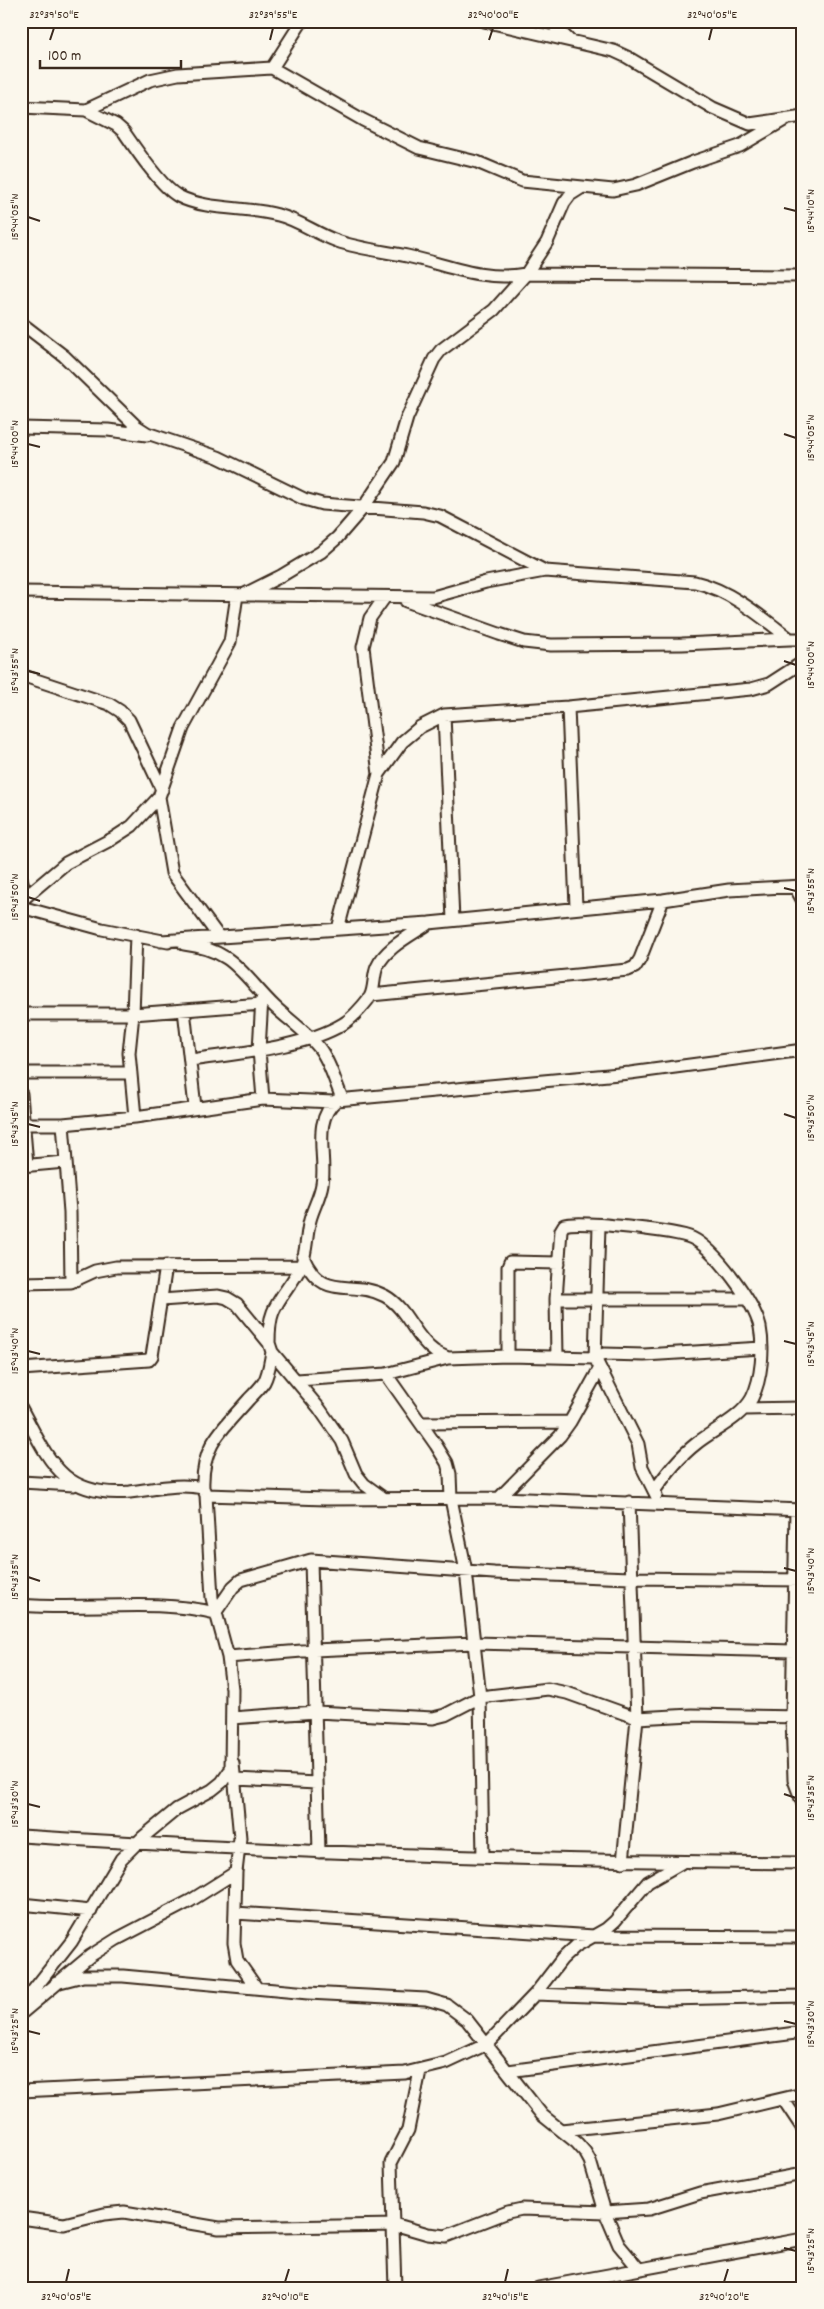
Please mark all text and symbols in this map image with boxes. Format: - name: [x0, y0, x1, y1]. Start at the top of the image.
- text: 32°39'50"E: [29, 7, 79, 24]
- text: 32°39'55"E: [249, 7, 298, 24]
- text: 32°40'00"E: [467, 7, 519, 24]
- text: 32°40'05"E: [687, 7, 738, 24]
- scale bar: [40, 38, 181, 70]
- text: 100 m: [48, 46, 81, 68]
- text: 15°44'10"N: [803, 189, 820, 233]
- text: 15°44'05"N: [7, 194, 24, 240]
- text: 15°44'05"N: [803, 415, 820, 461]
- text: 15°44'00"N: [7, 420, 24, 468]
- text: 15°44'00"N: [803, 641, 820, 689]
- text: 15°43'55"N: [7, 648, 24, 694]
- text: 15°43'55"N: [803, 868, 820, 914]
- text: 15°43'50"N: [7, 873, 24, 921]
- text: 15°43'50"N: [803, 1094, 820, 1142]
- text: 15°43'45"N: [7, 1101, 24, 1147]
- text: 15°43'45"N: [803, 1321, 820, 1367]
- text: 15°43'40"N: [7, 1328, 24, 1374]
- text: 15°43'40"N: [803, 1548, 820, 1594]
- text: 15°43'35"N: [7, 1554, 24, 1600]
- text: 15°43'35"N: [803, 1775, 820, 1821]
- text: 15°43'30"N: [7, 1781, 24, 1827]
- text: 15°43'30"N: [803, 2001, 820, 2047]
- text: 15°43'25"N: [7, 2008, 24, 2054]
- text: 15°43'25"N: [803, 2228, 820, 2274]
- text: 32°40'05"E: [41, 2289, 92, 2306]
- text: 32°40'10"E: [261, 2289, 309, 2306]
- text: 32°40'15"E: [482, 2289, 529, 2306]
- text: 32°40'20"E: [699, 2289, 749, 2306]

